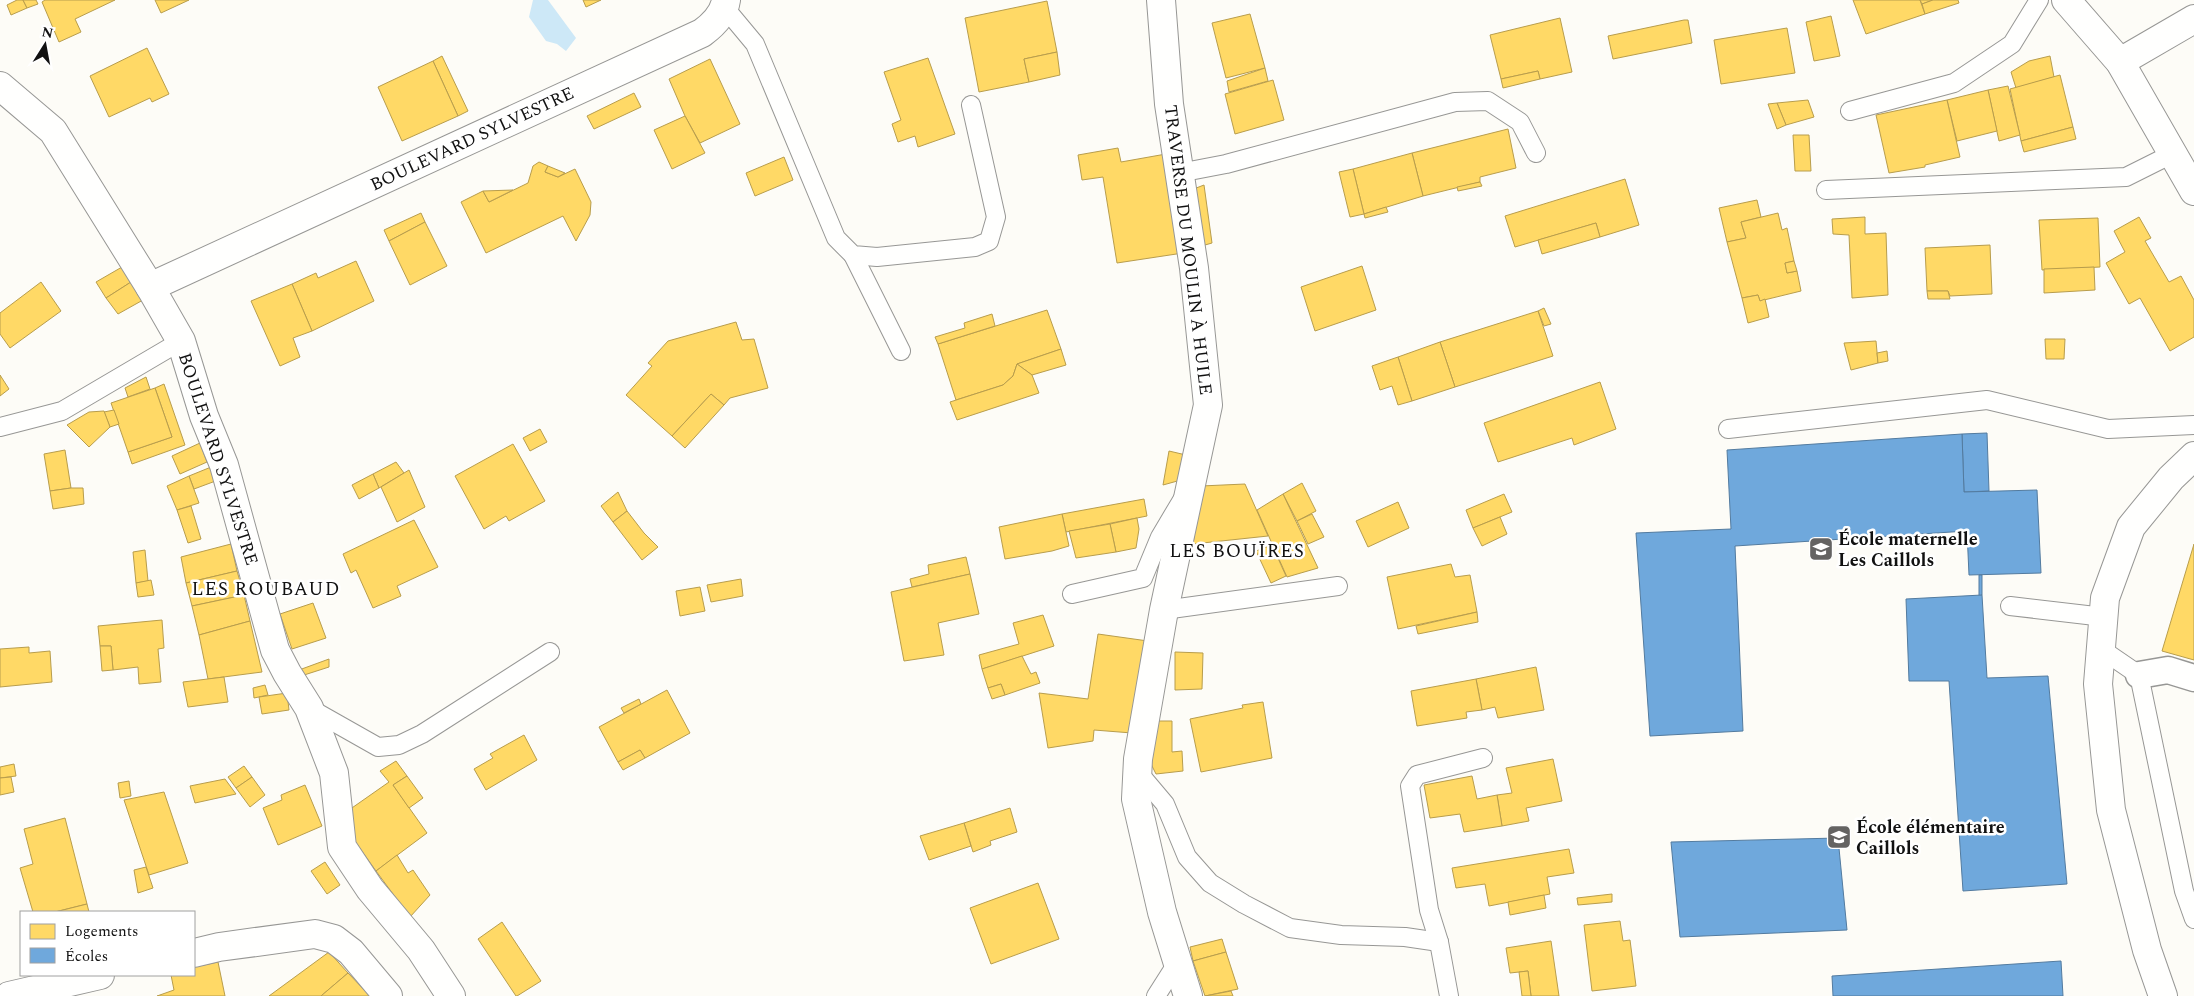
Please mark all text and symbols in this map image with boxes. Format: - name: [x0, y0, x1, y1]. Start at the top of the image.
- north arrow: [20, 20, 70, 70]
- text: N: [40, 21, 55, 44]
- street label: BOULEVARD SYLVESTRE: [366, 80, 578, 198]
- street label: TRAVERSE DU MOULIN À HUILE: [1157, 103, 1219, 397]
- street label: BOULEVARD SYLVESTRE: [171, 349, 265, 569]
- place label: École maternelle Les Caillols: [1838, 526, 1978, 574]
- school or university icon: École maternelle Les Caillols: [1808, 536, 1834, 562]
- district label: LES BOUÏRES: [1169, 537, 1305, 566]
- district label: LES ROUBAUD: [192, 575, 340, 604]
- place label: École élémentaire Caillols: [1856, 814, 2005, 862]
- school or university icon: École élémentaire Caillols: [1826, 824, 1852, 850]
- legend: [20, 911, 195, 976]
- text: Logements: [65, 920, 139, 943]
- text: Écoles: [65, 945, 108, 968]

